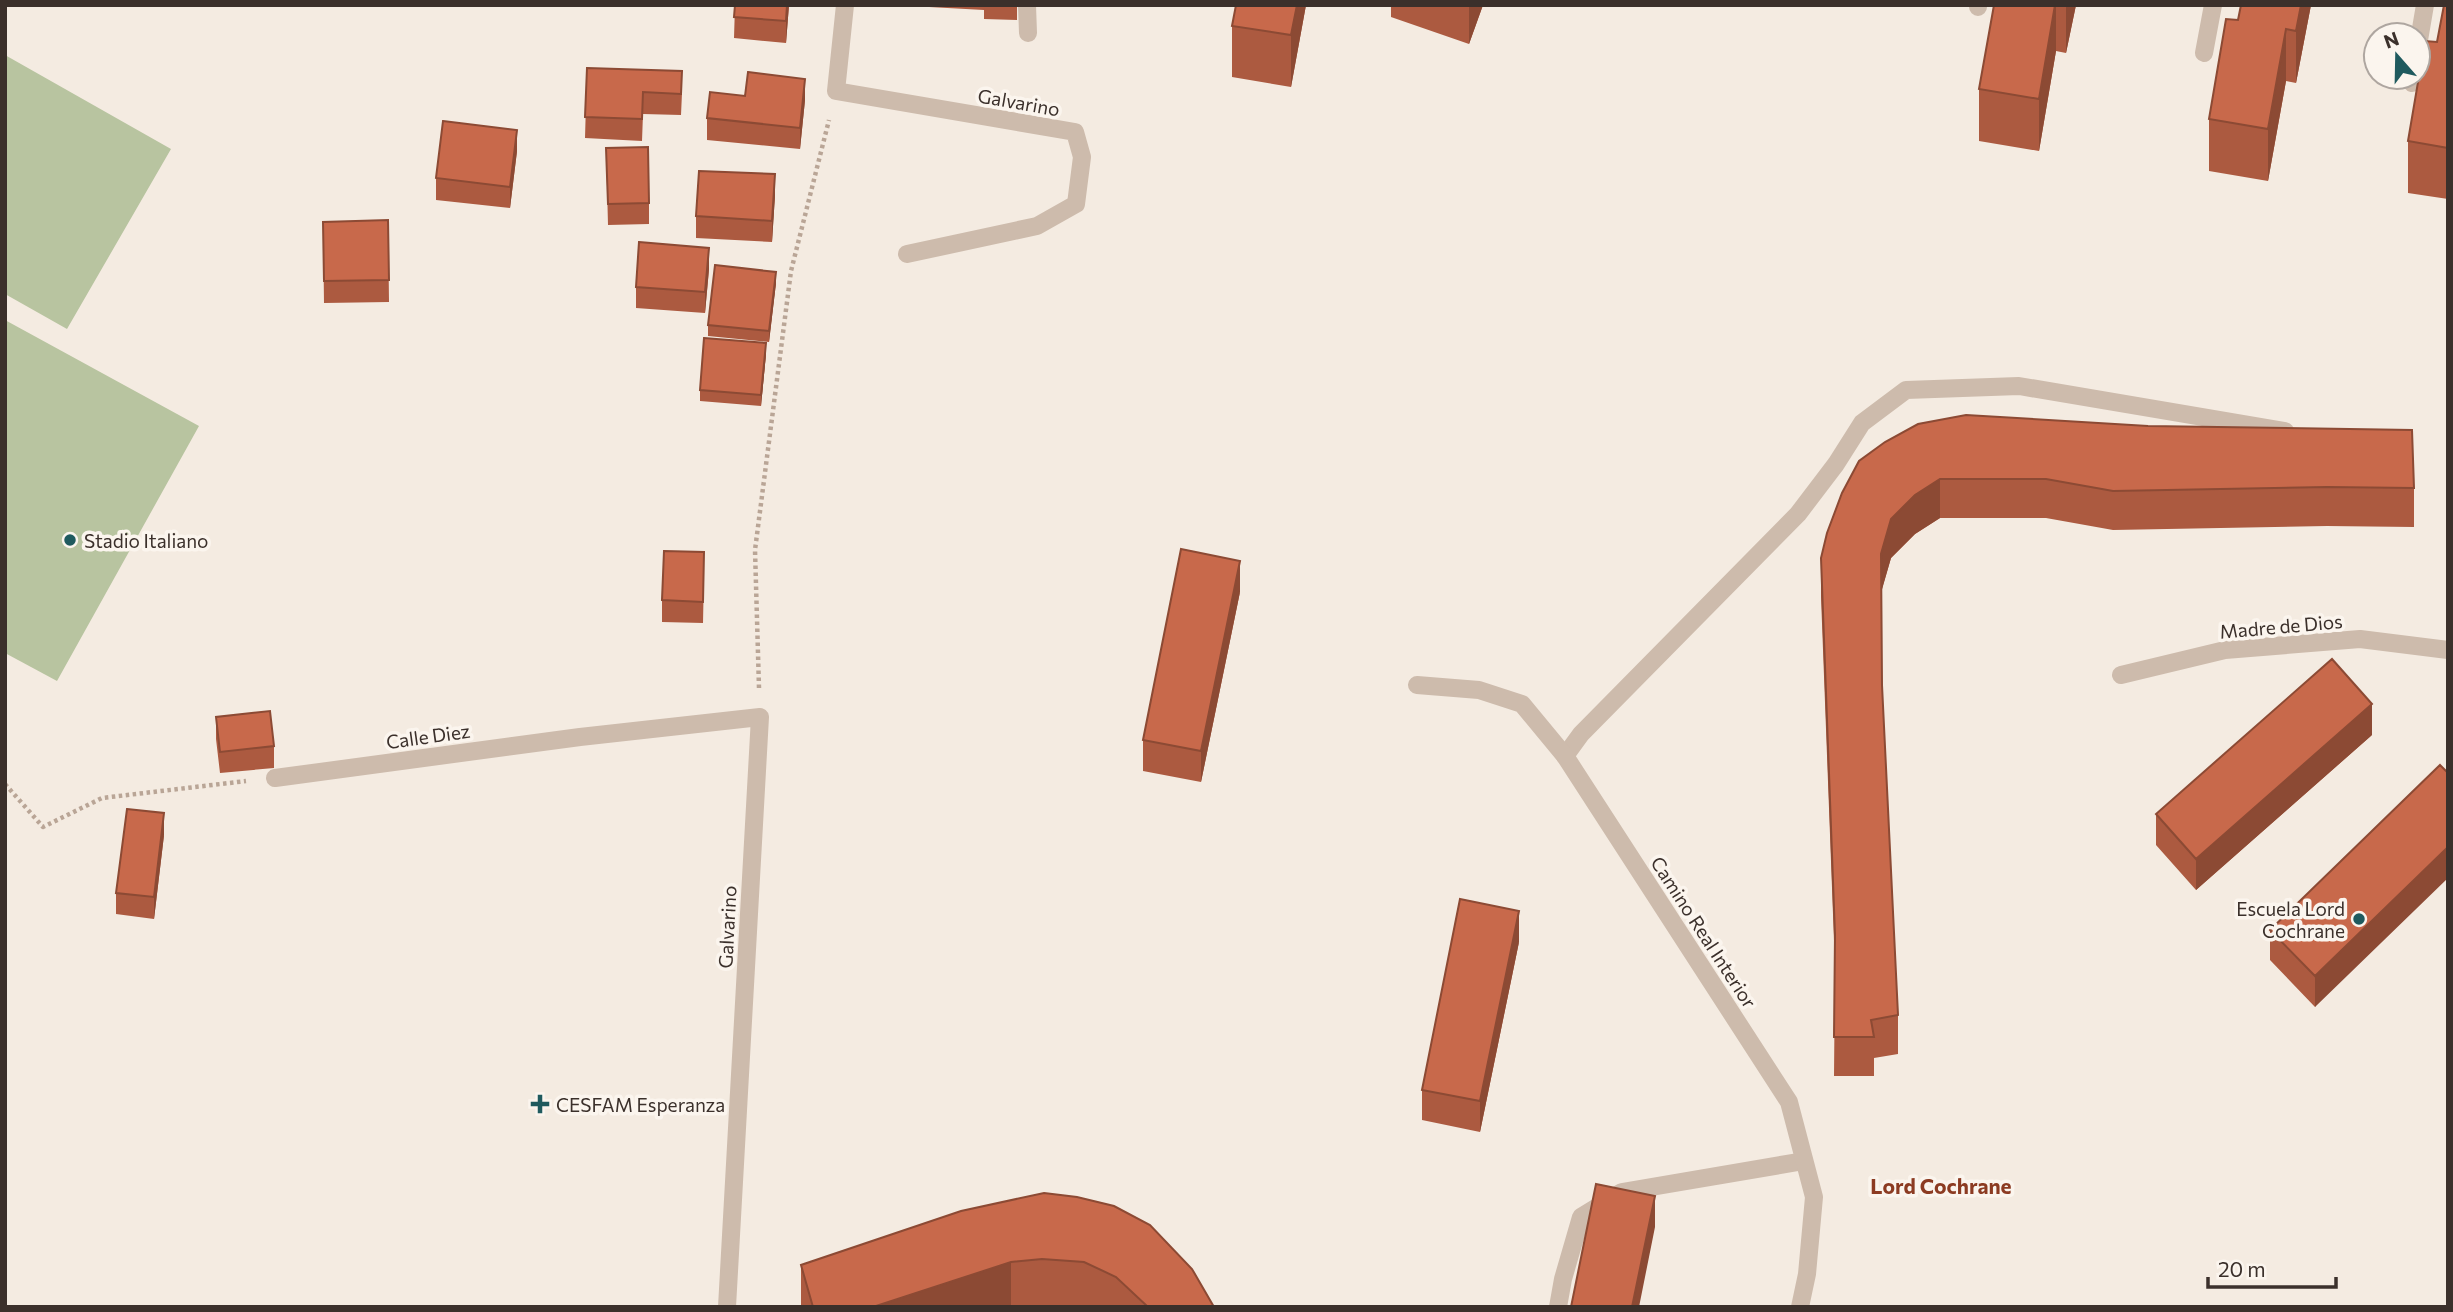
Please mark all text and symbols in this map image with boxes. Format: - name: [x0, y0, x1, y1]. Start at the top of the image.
- north arrow: [2362, 21, 2432, 91]
- text: N: [2380, 26, 2402, 53]
- street label: Galvarino: [976, 83, 1062, 121]
- place label: Stadio Italiano: [84, 529, 208, 552]
- marker: Stadio Italiano: [62, 532, 78, 548]
- street label: Madre de Dios: [2219, 609, 2343, 643]
- street label: Calle Diez: [385, 719, 471, 753]
- street label: Camino Real Interior: [1646, 852, 1762, 1012]
- street label: Galvarino: [713, 885, 741, 969]
- place label: Escuela Lord Cochrane: [2236, 897, 2345, 942]
- marker: Escuela Lord Cochrane: [2351, 911, 2367, 927]
- place label: CESFAM Esperanza: [556, 1093, 725, 1116]
- marker: CESFAM Esperanza: [530, 1094, 550, 1114]
- district label: Lord Cochrane: [1870, 1173, 2012, 1198]
- scale bar: [2208, 1246, 2336, 1290]
- text: 20 m: [2218, 1256, 2266, 1281]

